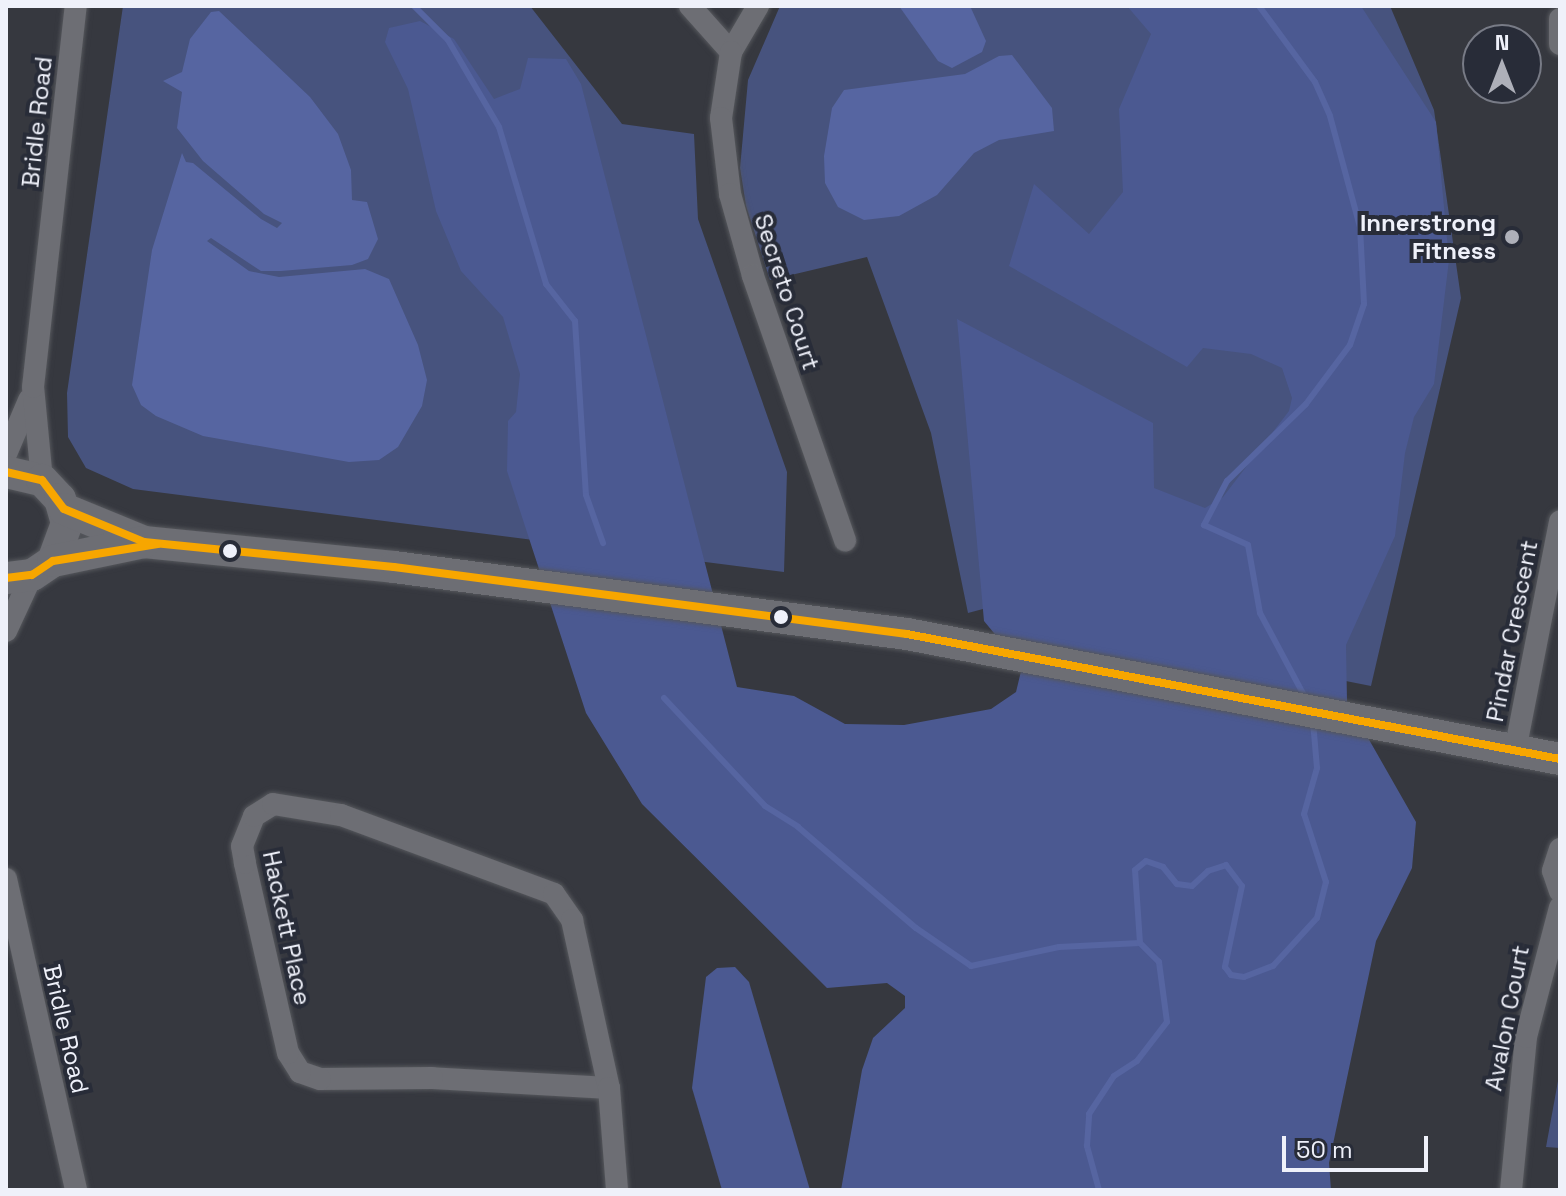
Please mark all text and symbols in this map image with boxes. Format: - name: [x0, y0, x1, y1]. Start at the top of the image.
- north arrow: [1462, 24, 1542, 104]
- text: N: [1495, 28, 1509, 56]
- street label: Bridle Road: [16, 55, 58, 189]
- place label: Innerstrong Fitness: [1360, 209, 1496, 265]
- street label: Secreto Court: [748, 210, 826, 374]
- marker: Innerstrong Fitness: [1503, 228, 1521, 246]
- street label: Pindar Crescent: [1480, 538, 1544, 724]
- unlabelled marker: [222, 543, 238, 559]
- unlabelled marker: [773, 609, 789, 625]
- street label: Hackett Place: [257, 848, 317, 1008]
- street label: Avalon Court: [1479, 943, 1535, 1093]
- street label: Bridle Road: [37, 962, 95, 1096]
- scale bar: [1286, 1120, 1432, 1170]
- text: 50 m: [1296, 1134, 1353, 1165]

